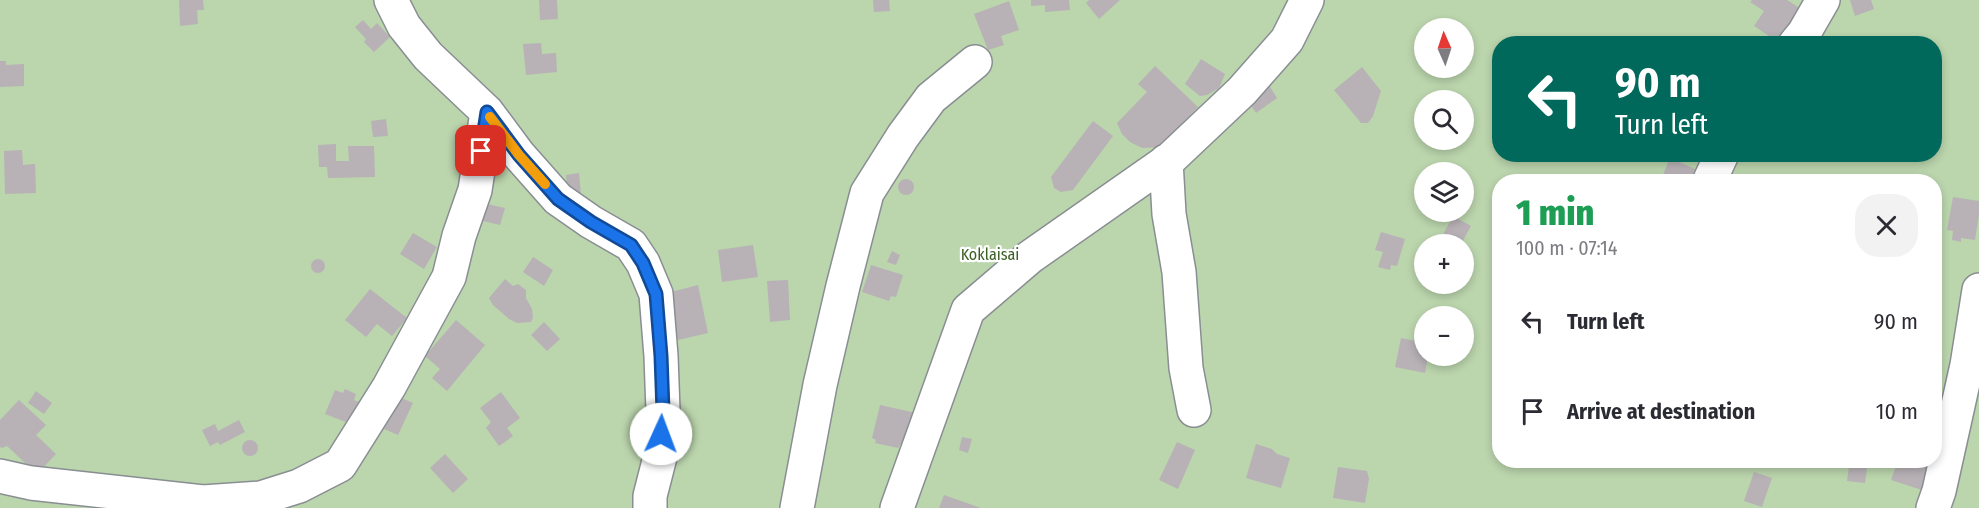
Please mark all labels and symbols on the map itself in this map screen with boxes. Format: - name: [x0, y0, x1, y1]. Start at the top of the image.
- north arrow: [1414, 18, 1474, 78]
- pin: [455, 125, 506, 176]
- park label: Koklaisai: [961, 245, 1019, 264]
- position arrow: [629, 402, 693, 466]

